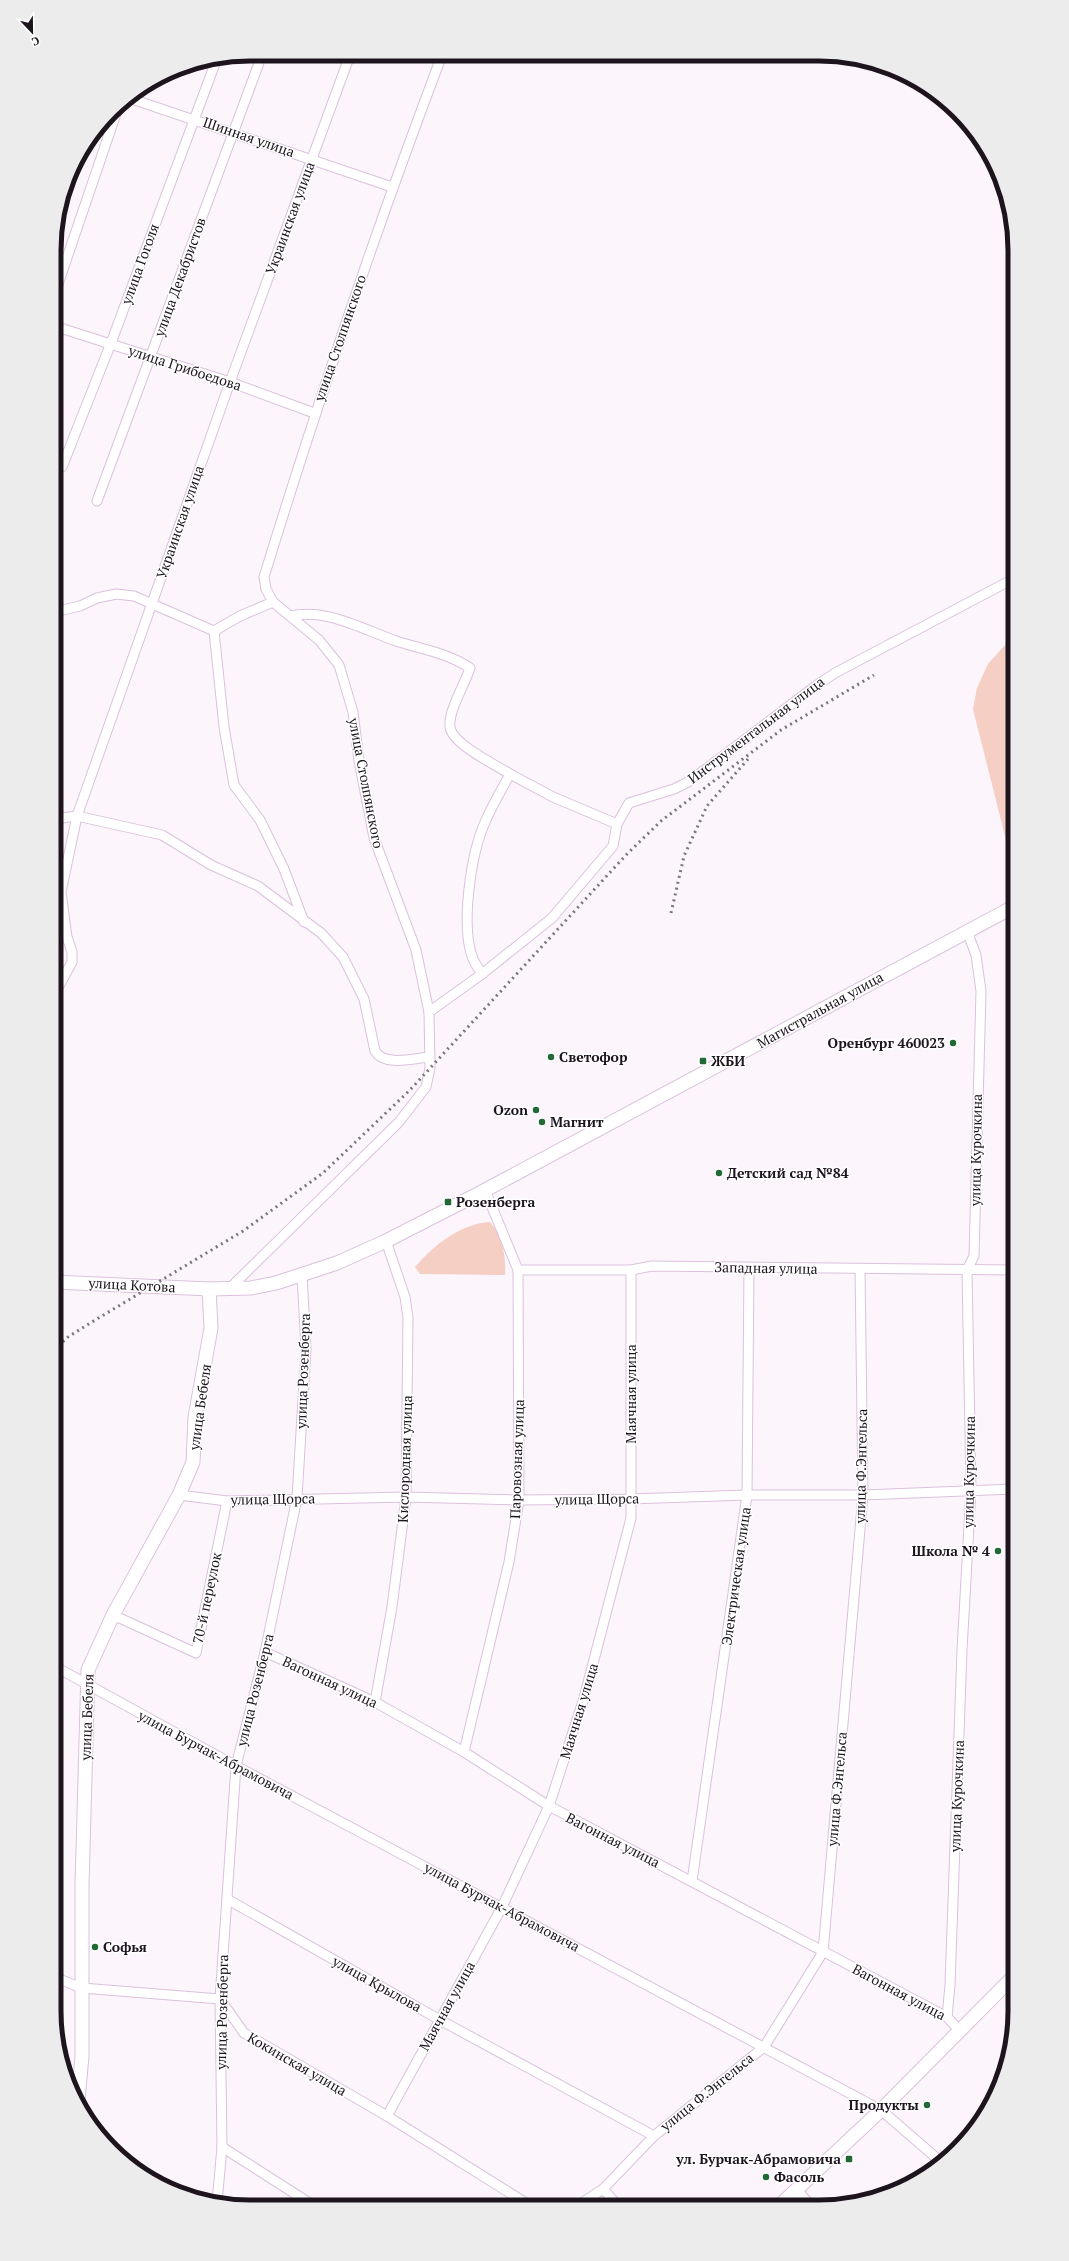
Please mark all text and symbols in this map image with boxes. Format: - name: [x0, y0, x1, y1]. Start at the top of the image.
- north arrow: [12, 12, 52, 52]
- text: С: [30, 33, 42, 49]
- street label: Шинная улица: [201, 112, 297, 161]
- street label: Украинская улица: [260, 159, 319, 277]
- street label: улица Декабристов: [149, 215, 210, 340]
- street label: улица Гоголя: [116, 221, 163, 308]
- street label: улица Столпянского: [309, 272, 370, 405]
- street label: улица Грибоедова: [125, 340, 244, 395]
- street label: Украинская улица: [151, 463, 208, 581]
- street label: Инструментальная улица: [683, 672, 828, 787]
- street label: улица Столпянского: [344, 715, 389, 850]
- street label: Магистральная улица: [753, 967, 886, 1052]
- place label: Оренбург 460023: [828, 1033, 945, 1052]
- marker: Оренбург 460023: [948, 1038, 958, 1048]
- place label: Светофор: [559, 1047, 628, 1066]
- place label: ЖБИ: [711, 1051, 745, 1070]
- marker: Светофор: [546, 1052, 556, 1062]
- marker: ЖБИ: [698, 1056, 708, 1066]
- street label: улица Курочкина: [965, 1094, 986, 1207]
- place label: Ozon: [493, 1100, 528, 1119]
- marker: Ozon: [531, 1105, 541, 1115]
- place label: Магнит: [550, 1112, 604, 1131]
- marker: Магнит: [537, 1117, 547, 1127]
- place label: Детский сад №84: [727, 1163, 849, 1182]
- marker: Детский сад №84: [714, 1168, 724, 1178]
- place label: Розенберга: [456, 1192, 535, 1211]
- marker: Розенберга: [443, 1197, 453, 1207]
- street label: Западная улица: [714, 1257, 818, 1278]
- street label: улица Котова: [87, 1273, 176, 1296]
- street label: улица Розенберга: [291, 1313, 314, 1430]
- street label: Маячная улица: [621, 1344, 640, 1444]
- street label: улица Бебеля: [184, 1363, 215, 1452]
- street label: Кислородная улица: [393, 1395, 416, 1523]
- street label: Паровозная улица: [505, 1399, 528, 1519]
- street label: улица Ф.Энгельса: [850, 1408, 871, 1525]
- street label: улица Курочкина: [958, 1416, 979, 1529]
- street label: улица Щорса: [229, 1488, 316, 1509]
- street label: улица Щорса: [553, 1488, 640, 1509]
- street label: Электрическая улица: [716, 1506, 755, 1646]
- place label: Школа № 4: [912, 1541, 990, 1560]
- marker: Школа № 4: [993, 1546, 1003, 1556]
- street label: 70-й переулок: [188, 1550, 226, 1645]
- street label: улица Розенберга: [231, 1632, 278, 1749]
- street label: Вагонная улица: [279, 1651, 381, 1712]
- street label: Маячная улица: [555, 1661, 602, 1761]
- street label: улица Бебеля: [75, 1673, 98, 1762]
- street label: улица Бурчак-Абрамовича: [134, 1705, 297, 1804]
- street label: улица Ф.Энгельса: [822, 1731, 851, 1848]
- street label: улица Курочкина: [945, 1740, 968, 1853]
- street label: Вагонная улица: [563, 1808, 663, 1871]
- street label: улица Бурчак-Абрамовича: [420, 1857, 583, 1956]
- place label: Софья: [103, 1937, 147, 1956]
- marker: Софья: [90, 1942, 100, 1952]
- street label: улица Крылова: [328, 1951, 425, 2016]
- street label: улица Розенберга: [211, 1954, 232, 2071]
- street label: Маячная улица: [414, 1958, 479, 2054]
- street label: Вагонная улица: [849, 1959, 949, 2024]
- street label: Кокинская улица: [244, 2027, 350, 2100]
- street label: улица Ф.Энгельса: [655, 2048, 757, 2136]
- place label: Продукты: [849, 2095, 919, 2114]
- marker: Продукты: [922, 2100, 932, 2110]
- place label: ул. Бурчак-Абрамовича: [675, 2149, 841, 2168]
- marker: ул. Бурчак-Абрамовича: [844, 2154, 854, 2164]
- place label: Фасоль: [774, 2167, 825, 2186]
- marker: Фасоль: [761, 2172, 771, 2182]

